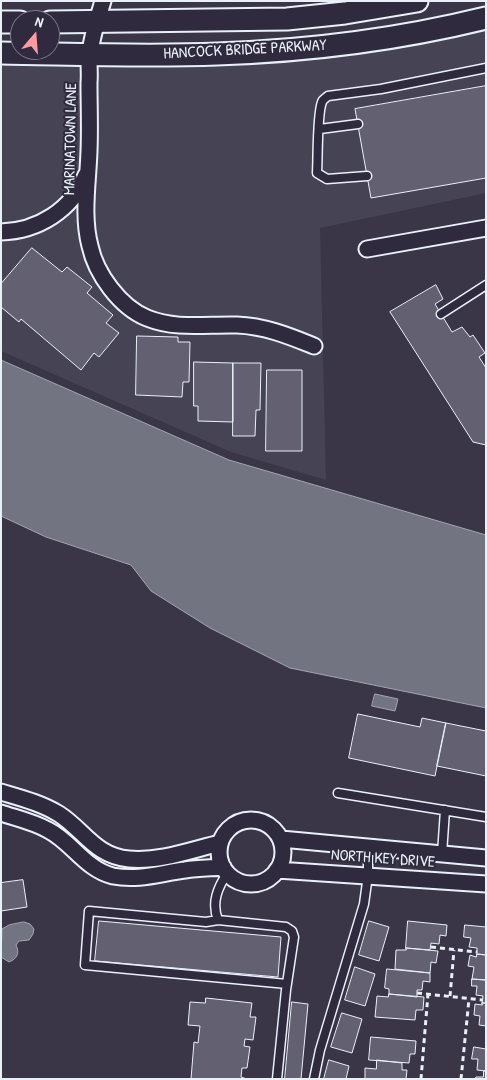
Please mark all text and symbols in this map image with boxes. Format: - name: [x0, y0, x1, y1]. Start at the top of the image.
- north arrow: [10, 10, 60, 60]
- text: N: [33, 11, 46, 31]
- street label: HANCOCK BRIDGE PARKWAY: [163, 36, 327, 64]
- street label: MARINATOWN LANE: [60, 83, 82, 195]
- street label: NORTH KEY DRIVE: [330, 846, 436, 872]

